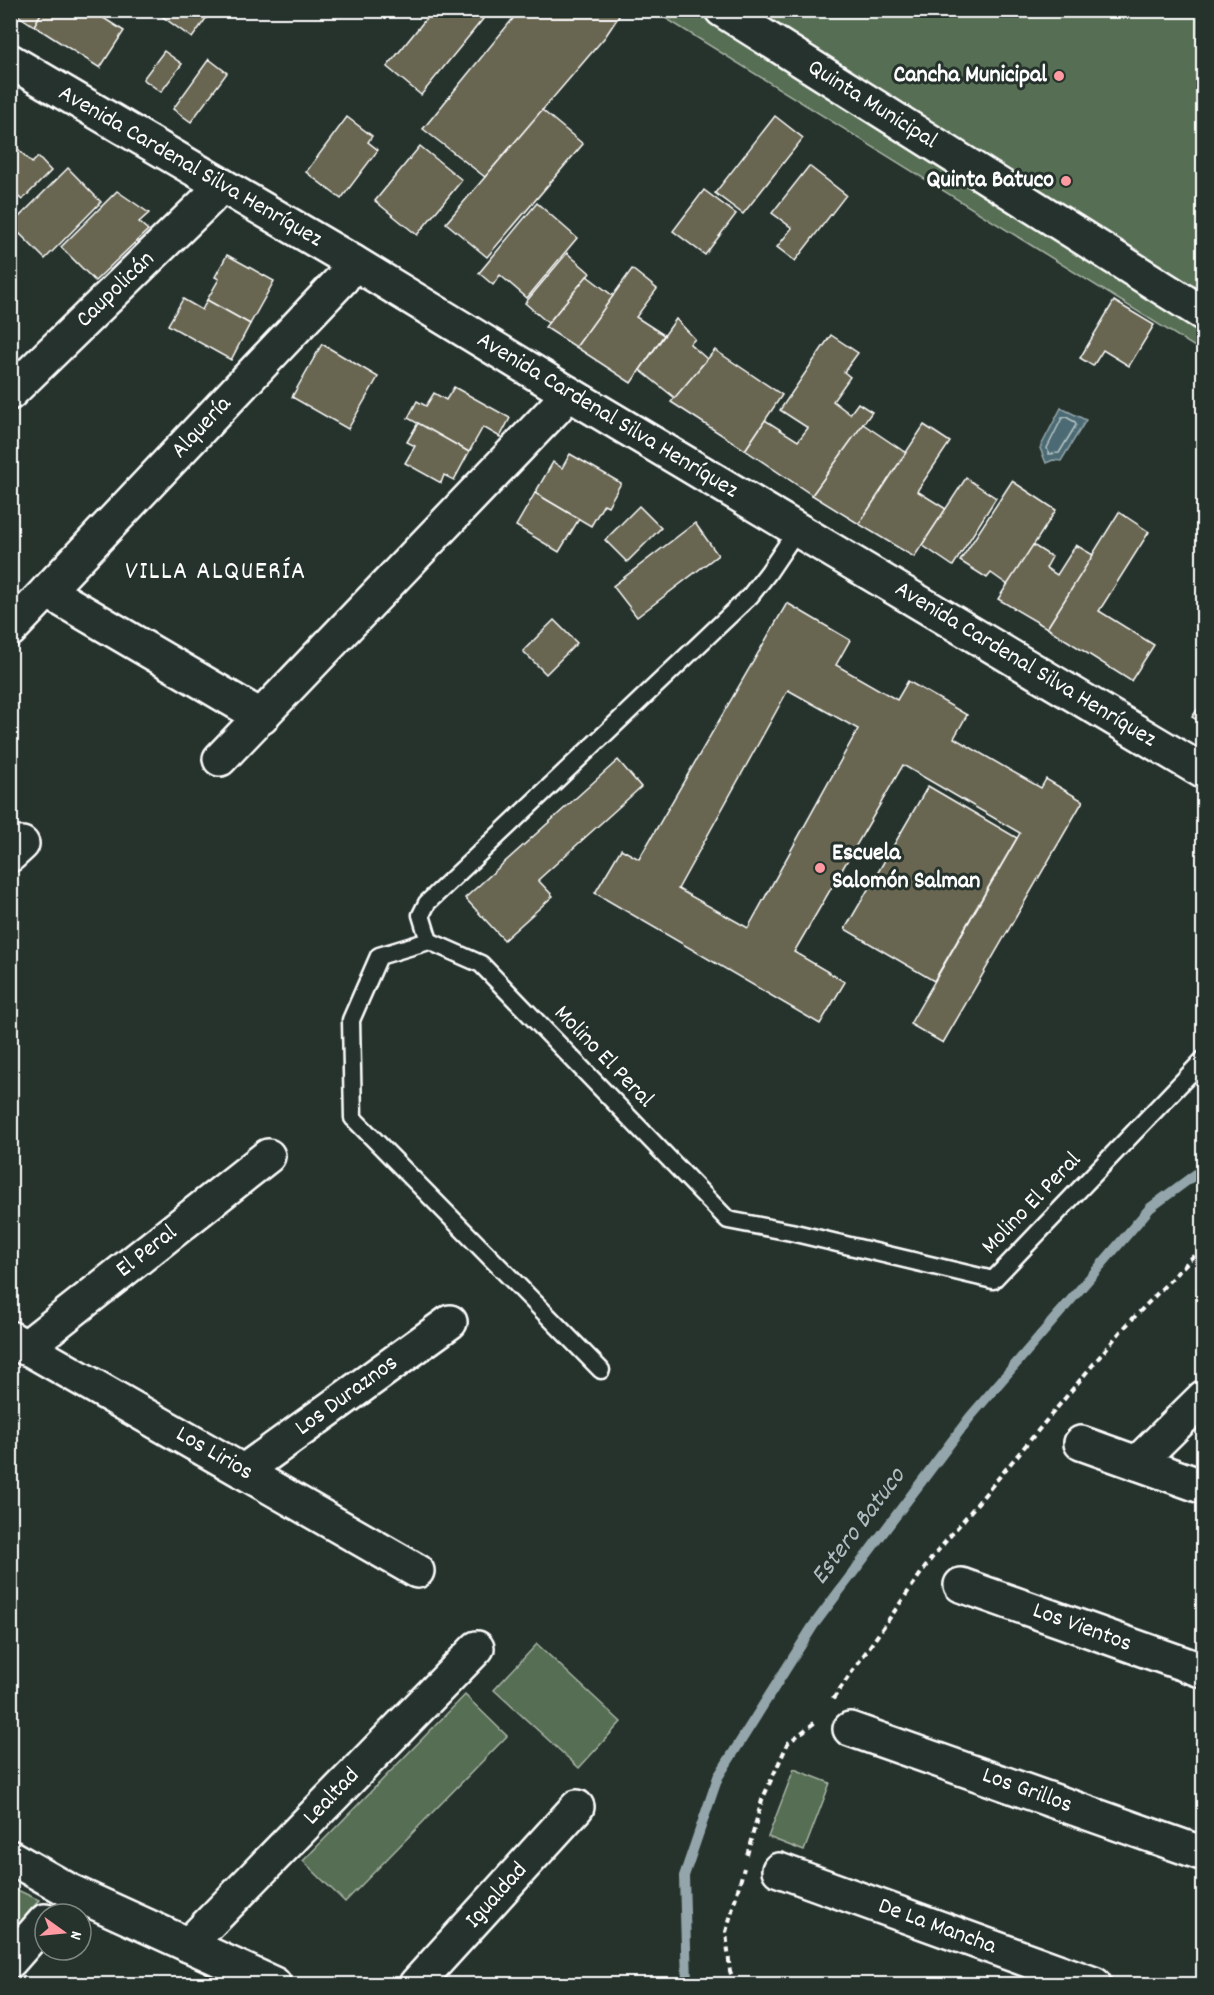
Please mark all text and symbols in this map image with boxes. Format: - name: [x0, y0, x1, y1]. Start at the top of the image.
- street label: Quinta Municipal: [800, 52, 944, 159]
- place label: Cancha Municipal: [893, 59, 1047, 93]
- marker: Cancha Municipal: [1052, 69, 1066, 83]
- street label: Avenida Cardenal Silva Henríquez: [52, 77, 328, 257]
- place label: Quinta Batuco: [926, 164, 1054, 198]
- marker: Quinta Batuco: [1059, 174, 1073, 188]
- street label: Caupolicán: [69, 244, 163, 336]
- street label: Avenida Cardenal Silva Henríquez: [470, 324, 744, 508]
- street label: Alquería: [164, 388, 241, 467]
- district label: VILLA ALQUERÍA: [125, 554, 307, 591]
- street label: Avenida Cardenal Silva Henríquez: [888, 573, 1162, 757]
- place label: Escuela Salomón Salman: [832, 837, 980, 899]
- marker: Escuela Salomón Salman: [813, 861, 827, 875]
- street label: Molino El Peral: [545, 998, 661, 1116]
- street label: Molino El Peral: [974, 1145, 1090, 1263]
- street label: El Peral: [109, 1217, 185, 1287]
- street label: Los Duraznos: [288, 1347, 406, 1445]
- street label: Los Lirios: [169, 1418, 259, 1490]
- water label: Estero Batuco: [803, 1460, 916, 1593]
- street label: Los Vientos: [1028, 1594, 1136, 1662]
- street label: Los Grillos: [977, 1759, 1077, 1823]
- street label: Lealtad: [296, 1760, 368, 1834]
- street label: Igualdad: [458, 1855, 536, 1937]
- street label: De La Mancha: [873, 1890, 1001, 1964]
- north arrow: [33, 1902, 93, 1962]
- text: N: [63, 1928, 87, 1942]

